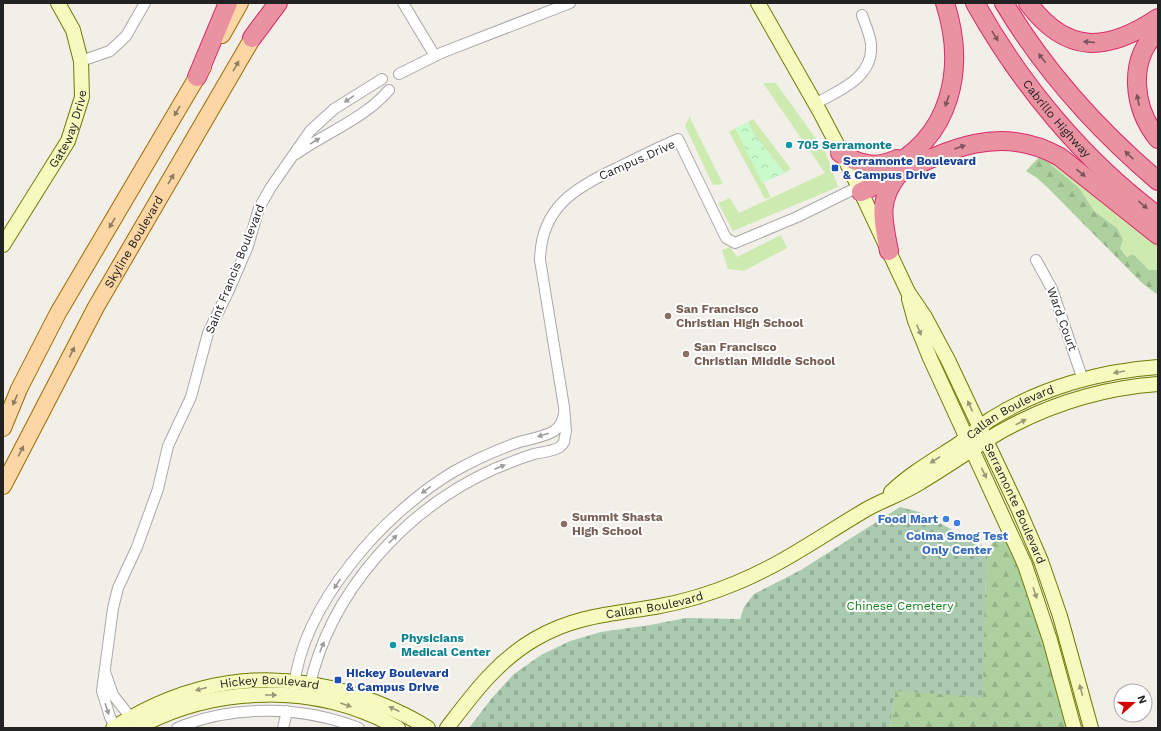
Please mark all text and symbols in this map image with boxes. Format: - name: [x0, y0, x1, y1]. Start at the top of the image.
- one-way arrow: [991, 31, 999, 42]
- one-way arrow: [1083, 39, 1095, 46]
- one-way arrow: [1038, 53, 1046, 64]
- one-way arrow: [232, 61, 240, 71]
- street label: Cabrillo Highway: [1020, 77, 1094, 161]
- street label: Gateway Drive: [46, 90, 89, 170]
- one-way arrow: [1135, 94, 1141, 106]
- one-way arrow: [344, 95, 354, 103]
- one-way arrow: [944, 95, 950, 107]
- one-way arrow: [174, 105, 181, 116]
- street label: Campus Drive: [597, 137, 677, 183]
- one-way arrow: [309, 138, 321, 145]
- place label: 705 Serramonte: [797, 138, 892, 152]
- marker: 705 Serramonte: [784, 140, 794, 150]
- one-way arrow: [955, 144, 967, 150]
- one-way arrow: [1124, 150, 1134, 160]
- place label: Serramonte Boulevard & Campus Drive: [843, 154, 976, 182]
- marker: Serramonte Boulevard & Campus Drive: [830, 163, 840, 173]
- one-way arrow: [1075, 168, 1086, 177]
- one-way arrow: [167, 173, 174, 185]
- street label: Skyline Boulevard: [102, 193, 166, 290]
- one-way arrow: [1138, 200, 1148, 209]
- street label: Saint Francis Boulevard: [203, 202, 267, 336]
- one-way arrow: [108, 217, 115, 229]
- street label: Ward Court: [1044, 285, 1080, 353]
- place label: San Francisco Christian High School: [676, 302, 804, 330]
- marker: San Francisco Christian High School: [663, 311, 673, 321]
- one-way arrow: [916, 324, 922, 336]
- place label: San Francisco Christian Middle School: [694, 340, 835, 368]
- one-way arrow: [68, 347, 75, 358]
- marker: San Francisco Christian Middle School: [681, 349, 691, 359]
- one-way arrow: [1113, 369, 1125, 375]
- street label: Callan Boulevard: [963, 382, 1056, 442]
- one-way arrow: [11, 395, 17, 407]
- one-way arrow: [967, 400, 973, 411]
- one-way arrow: [1015, 419, 1026, 425]
- one-way arrow: [537, 432, 549, 438]
- street label: Serramonte Boulevard: [981, 441, 1048, 566]
- one-way arrow: [18, 445, 24, 457]
- one-way arrow: [929, 456, 941, 463]
- one-way arrow: [495, 463, 507, 469]
- one-way arrow: [981, 468, 987, 479]
- one-way arrow: [421, 486, 431, 494]
- place label: Summit Shasta High School: [572, 510, 663, 538]
- place label: Food Mart: [878, 512, 939, 526]
- marker: Food Mart: [941, 514, 951, 524]
- marker: Colma Smog Test Only Center: [952, 518, 962, 528]
- marker: Summit Shasta High School: [559, 519, 569, 529]
- place label: Colma Smog Test Only Center: [906, 529, 1009, 557]
- one-way arrow: [388, 534, 398, 544]
- one-way arrow: [333, 579, 341, 589]
- one-way arrow: [1032, 587, 1038, 599]
- street label: Callan Boulevard: [605, 589, 705, 621]
- park label: Chinese Cemetery: [847, 599, 954, 613]
- place label: Physicians Medical Center: [401, 631, 492, 659]
- one-way arrow: [319, 640, 325, 652]
- marker: Physicians Medical Center: [388, 640, 398, 650]
- place label: Hickey Boulevard & Campus Drive: [346, 666, 449, 694]
- street label: Hickey Boulevard: [219, 673, 320, 692]
- marker: Hickey Boulevard & Campus Drive: [333, 675, 343, 685]
- north arrow: [1113, 683, 1153, 723]
- one-way arrow: [1078, 684, 1084, 696]
- one-way arrow: [195, 686, 207, 692]
- one-way arrow: [265, 692, 278, 698]
- text: N: [1134, 693, 1149, 706]
- one-way arrow: [340, 702, 352, 708]
- one-way arrow: [104, 704, 110, 716]
- one-way arrow: [388, 706, 399, 712]

